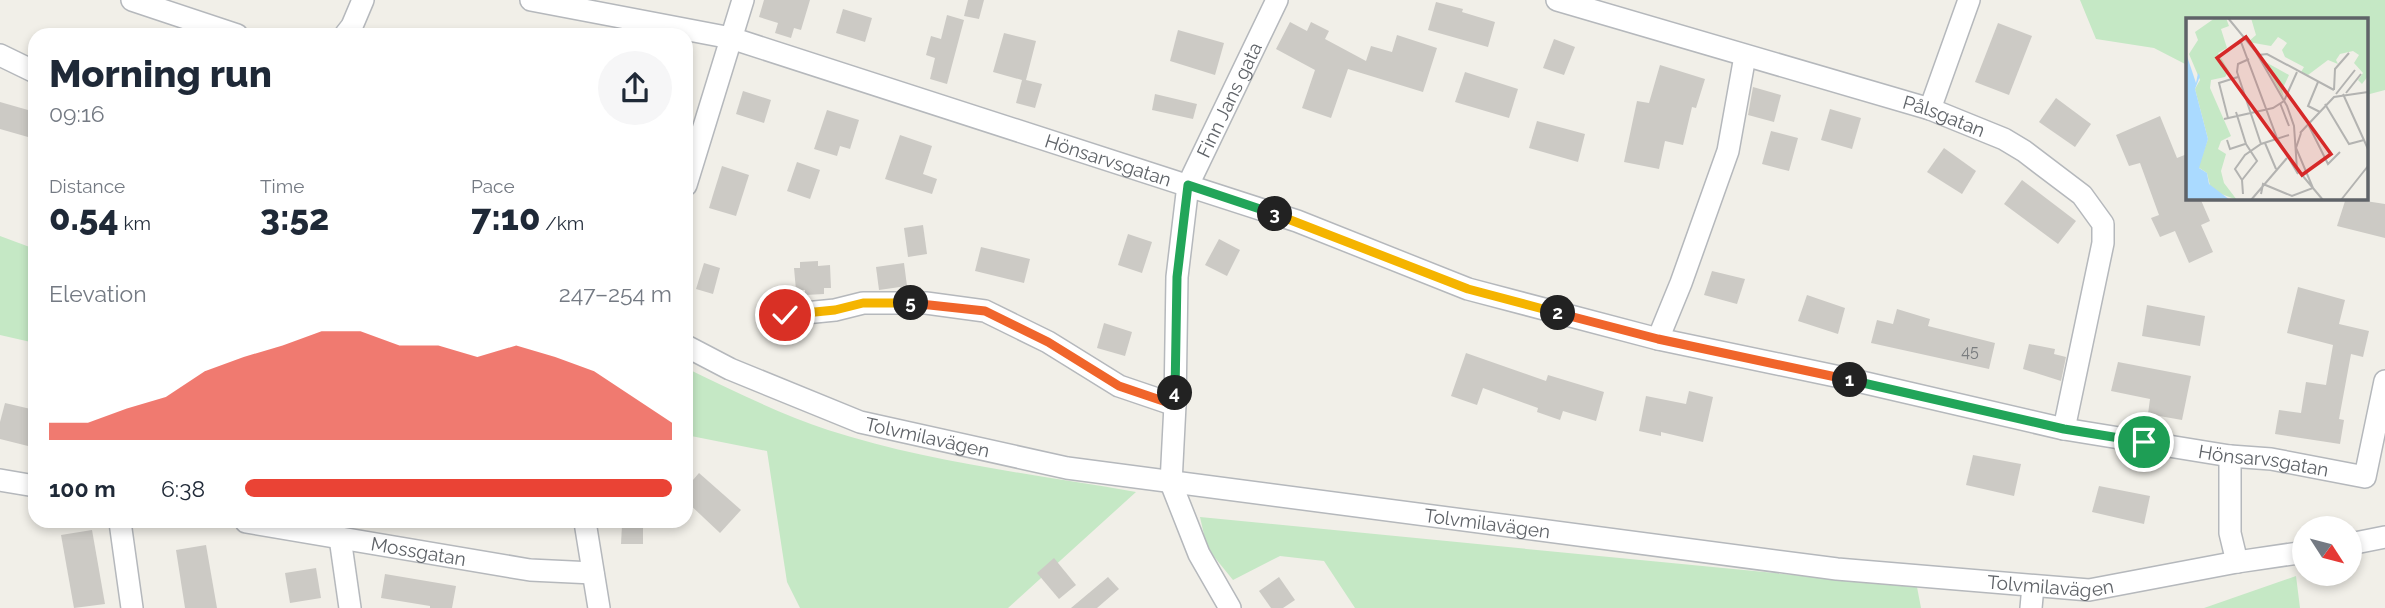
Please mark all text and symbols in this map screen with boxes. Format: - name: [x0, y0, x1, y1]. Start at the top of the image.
- inset map: [2186, 18, 2368, 200]
- street label: Finn Jans gata: [1192, 39, 1266, 161]
- text: Morning run: [49, 51, 272, 96]
- button: share: [598, 51, 672, 125]
- street label: Pålsgatan: [1900, 91, 1988, 141]
- text: 09:16: [49, 100, 105, 127]
- street label: Hönsarvsgatan: [1042, 129, 1174, 191]
- text: Distance: [49, 175, 125, 197]
- text: Time: [260, 175, 304, 197]
- text: Pace: [471, 175, 515, 197]
- pin: 3: [1258, 196, 1292, 232]
- text: 0.54: [49, 197, 119, 238]
- text: 3:52: [260, 197, 329, 238]
- text: 7:10: [471, 197, 540, 238]
- text: 3: [1269, 202, 1280, 224]
- text: km: [119, 212, 151, 234]
- text: /km: [540, 212, 584, 234]
- text: Elevation: [49, 280, 147, 307]
- text: 247–254 m: [559, 280, 672, 307]
- pin: [755, 285, 815, 345]
- pin: 5: [894, 286, 928, 320]
- text: 5: [905, 291, 916, 313]
- icon: check: [766, 296, 804, 334]
- pin: 2: [1540, 296, 1576, 330]
- text: 2: [1552, 301, 1563, 323]
- house number: 45: [1961, 342, 1979, 361]
- pin: 1: [1832, 362, 1868, 398]
- text: 1: [1845, 368, 1854, 390]
- pin: 4: [1158, 376, 1192, 410]
- text: 4: [1169, 381, 1180, 403]
- street label: Tolvmilavägen: [863, 412, 992, 461]
- pin: [2114, 412, 2174, 472]
- icon: arrive: [2125, 423, 2163, 461]
- street label: Hönsarvsgatan: [2197, 440, 2331, 481]
- text: 100 m: [49, 475, 116, 502]
- text: 6:38: [161, 475, 205, 502]
- street label: Tolvmilavägen: [1423, 504, 1552, 542]
- north arrow: [2292, 516, 2362, 586]
- map controls: [2292, 516, 2362, 586]
- street label: Mossgatan: [369, 532, 468, 570]
- street label: Tolvmilavägen: [1986, 571, 2115, 601]

